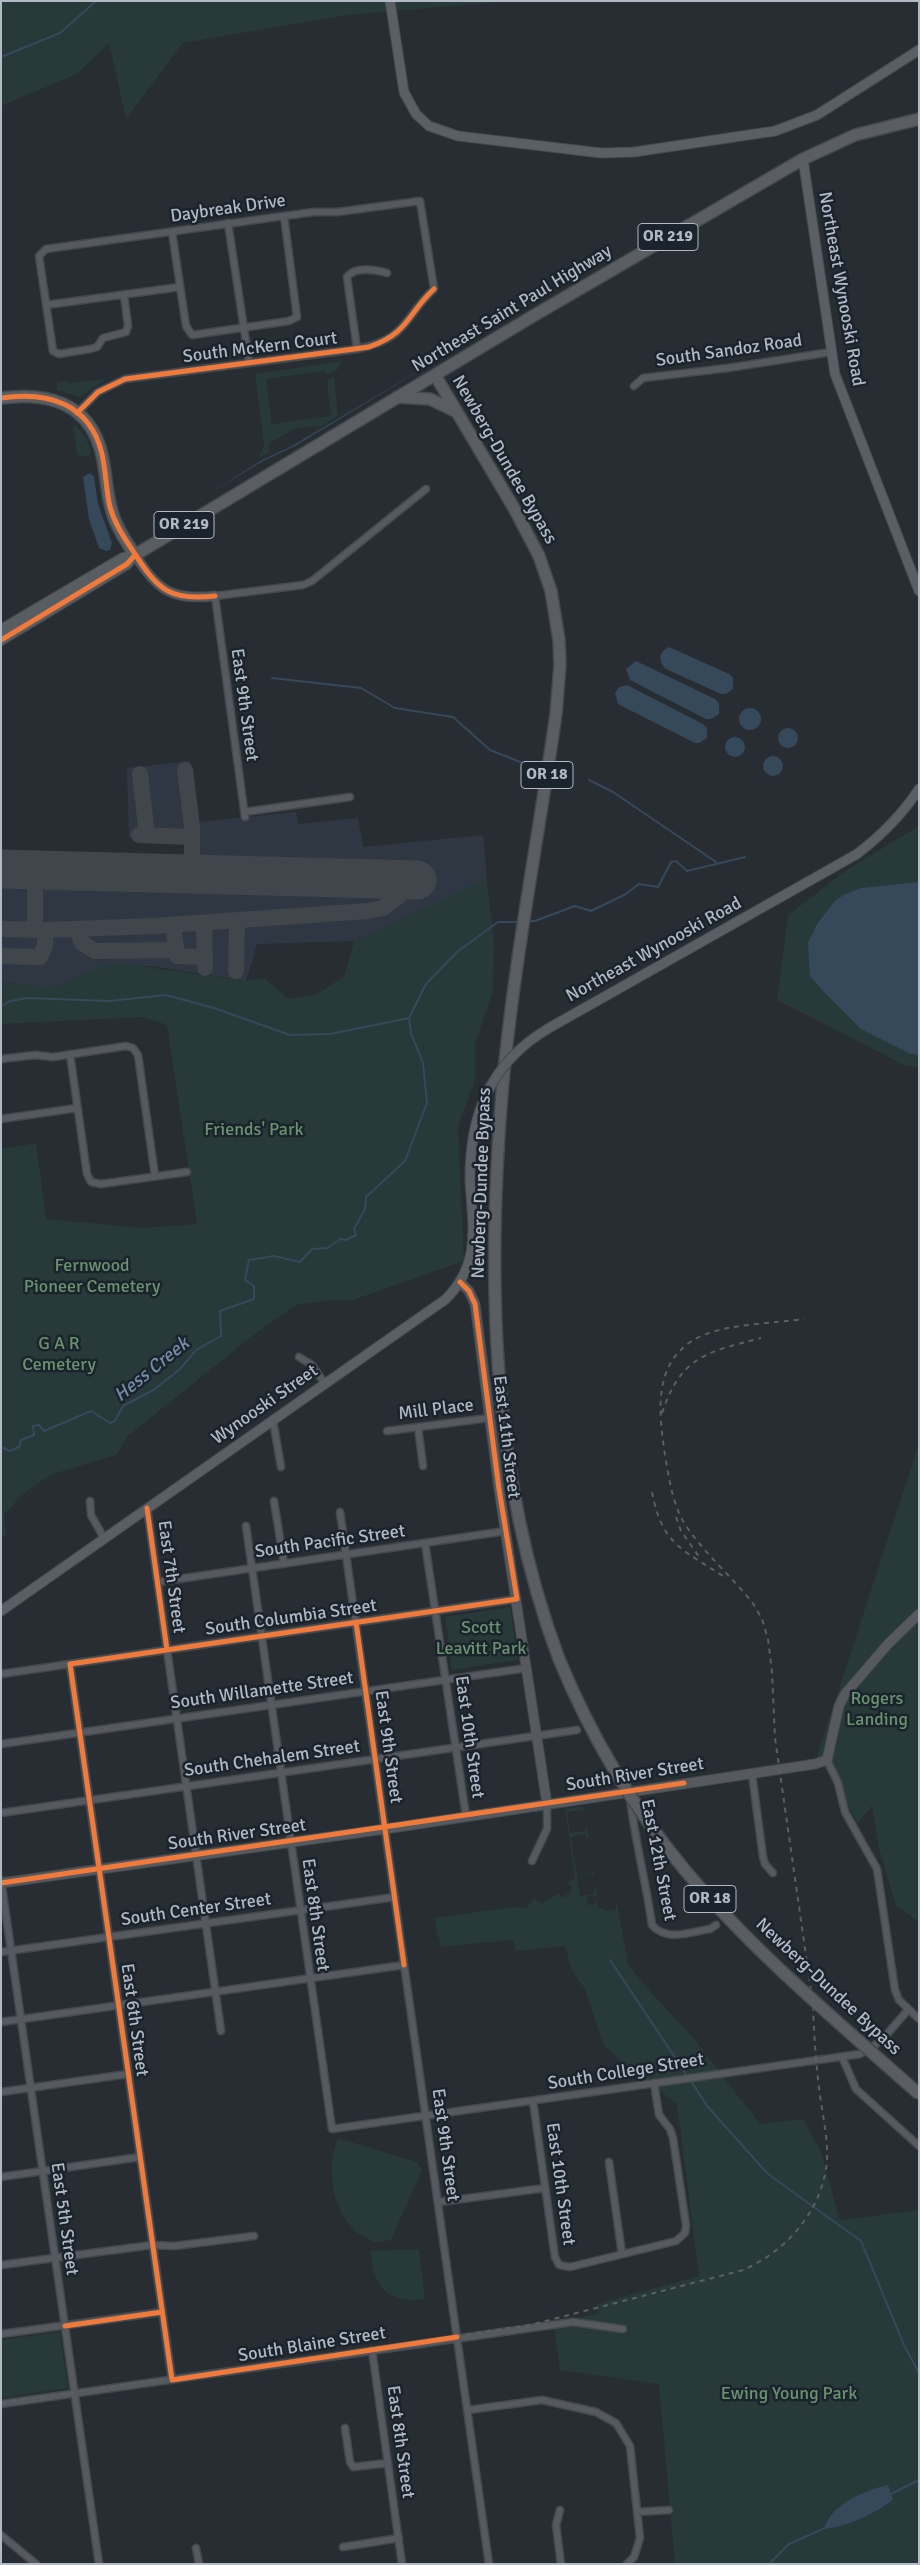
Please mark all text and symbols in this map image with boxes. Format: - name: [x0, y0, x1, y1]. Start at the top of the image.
- street label: Daybreak Drive: [169, 190, 287, 228]
- street label: Northeast Wynooski Road: [813, 190, 869, 388]
- road number: OR 219: [638, 223, 698, 250]
- street label: Northeast Saint Paul Highway: [408, 241, 616, 377]
- street label: South McKern Court: [182, 328, 338, 368]
- street label: South Sandoz Road: [655, 330, 803, 372]
- street label: Newberg-Dundee Bypass: [447, 372, 561, 548]
- road number: OR 219: [154, 512, 214, 538]
- street label: East 9th Street: [225, 647, 263, 763]
- road number: OR 18: [521, 762, 573, 788]
- street label: Northeast Wynooski Road: [562, 893, 746, 1007]
- street label: Newberg-Dundee Bypass: [468, 1087, 496, 1279]
- park label: Friends' Park: [204, 1119, 304, 1141]
- park label: Fernwood Pioneer Cemetery: [24, 1255, 160, 1298]
- park label: G A R Cemetery: [22, 1333, 96, 1376]
- water label: Hess Creek: [110, 1333, 194, 1407]
- street label: Wynooski Street: [208, 1360, 322, 1450]
- street label: East 11th Street: [488, 1374, 524, 1500]
- street label: Mill Place: [397, 1395, 475, 1425]
- street label: East 7th Street: [152, 1519, 190, 1635]
- street label: South Pacific Street: [254, 1521, 406, 1563]
- street label: South Columbia Street: [204, 1595, 378, 1641]
- park label: Scott Leavitt Park: [436, 1617, 526, 1660]
- street label: South Willamette Street: [169, 1667, 355, 1715]
- street label: East 10th Street: [450, 1674, 488, 1800]
- park label: Rogers Landing: [846, 1688, 908, 1730]
- street label: East 9th Street: [369, 1689, 407, 1805]
- street label: South Chehalem Street: [183, 1736, 361, 1782]
- street label: South River Street: [565, 1753, 705, 1797]
- street label: East 12th Street: [636, 1797, 680, 1923]
- street label: South River Street: [167, 1815, 307, 1855]
- street label: East 8th Street: [296, 1857, 334, 1973]
- road number: OR 18: [684, 1886, 736, 1912]
- street label: South Center Street: [120, 1889, 272, 1931]
- street label: Newberg-Dundee Bypass: [751, 1914, 905, 2060]
- street label: East 6th Street: [115, 1962, 153, 2078]
- street label: South College Street: [546, 2049, 706, 2095]
- street label: East 9th Street: [426, 2087, 464, 2203]
- street label: East 10th Street: [541, 2121, 579, 2247]
- street label: East 5th Street: [45, 2161, 83, 2277]
- street label: South Blaine Street: [237, 2323, 387, 2367]
- park label: Ewing Young Park: [721, 2383, 857, 2405]
- street label: East 8th Street: [381, 2384, 419, 2500]

